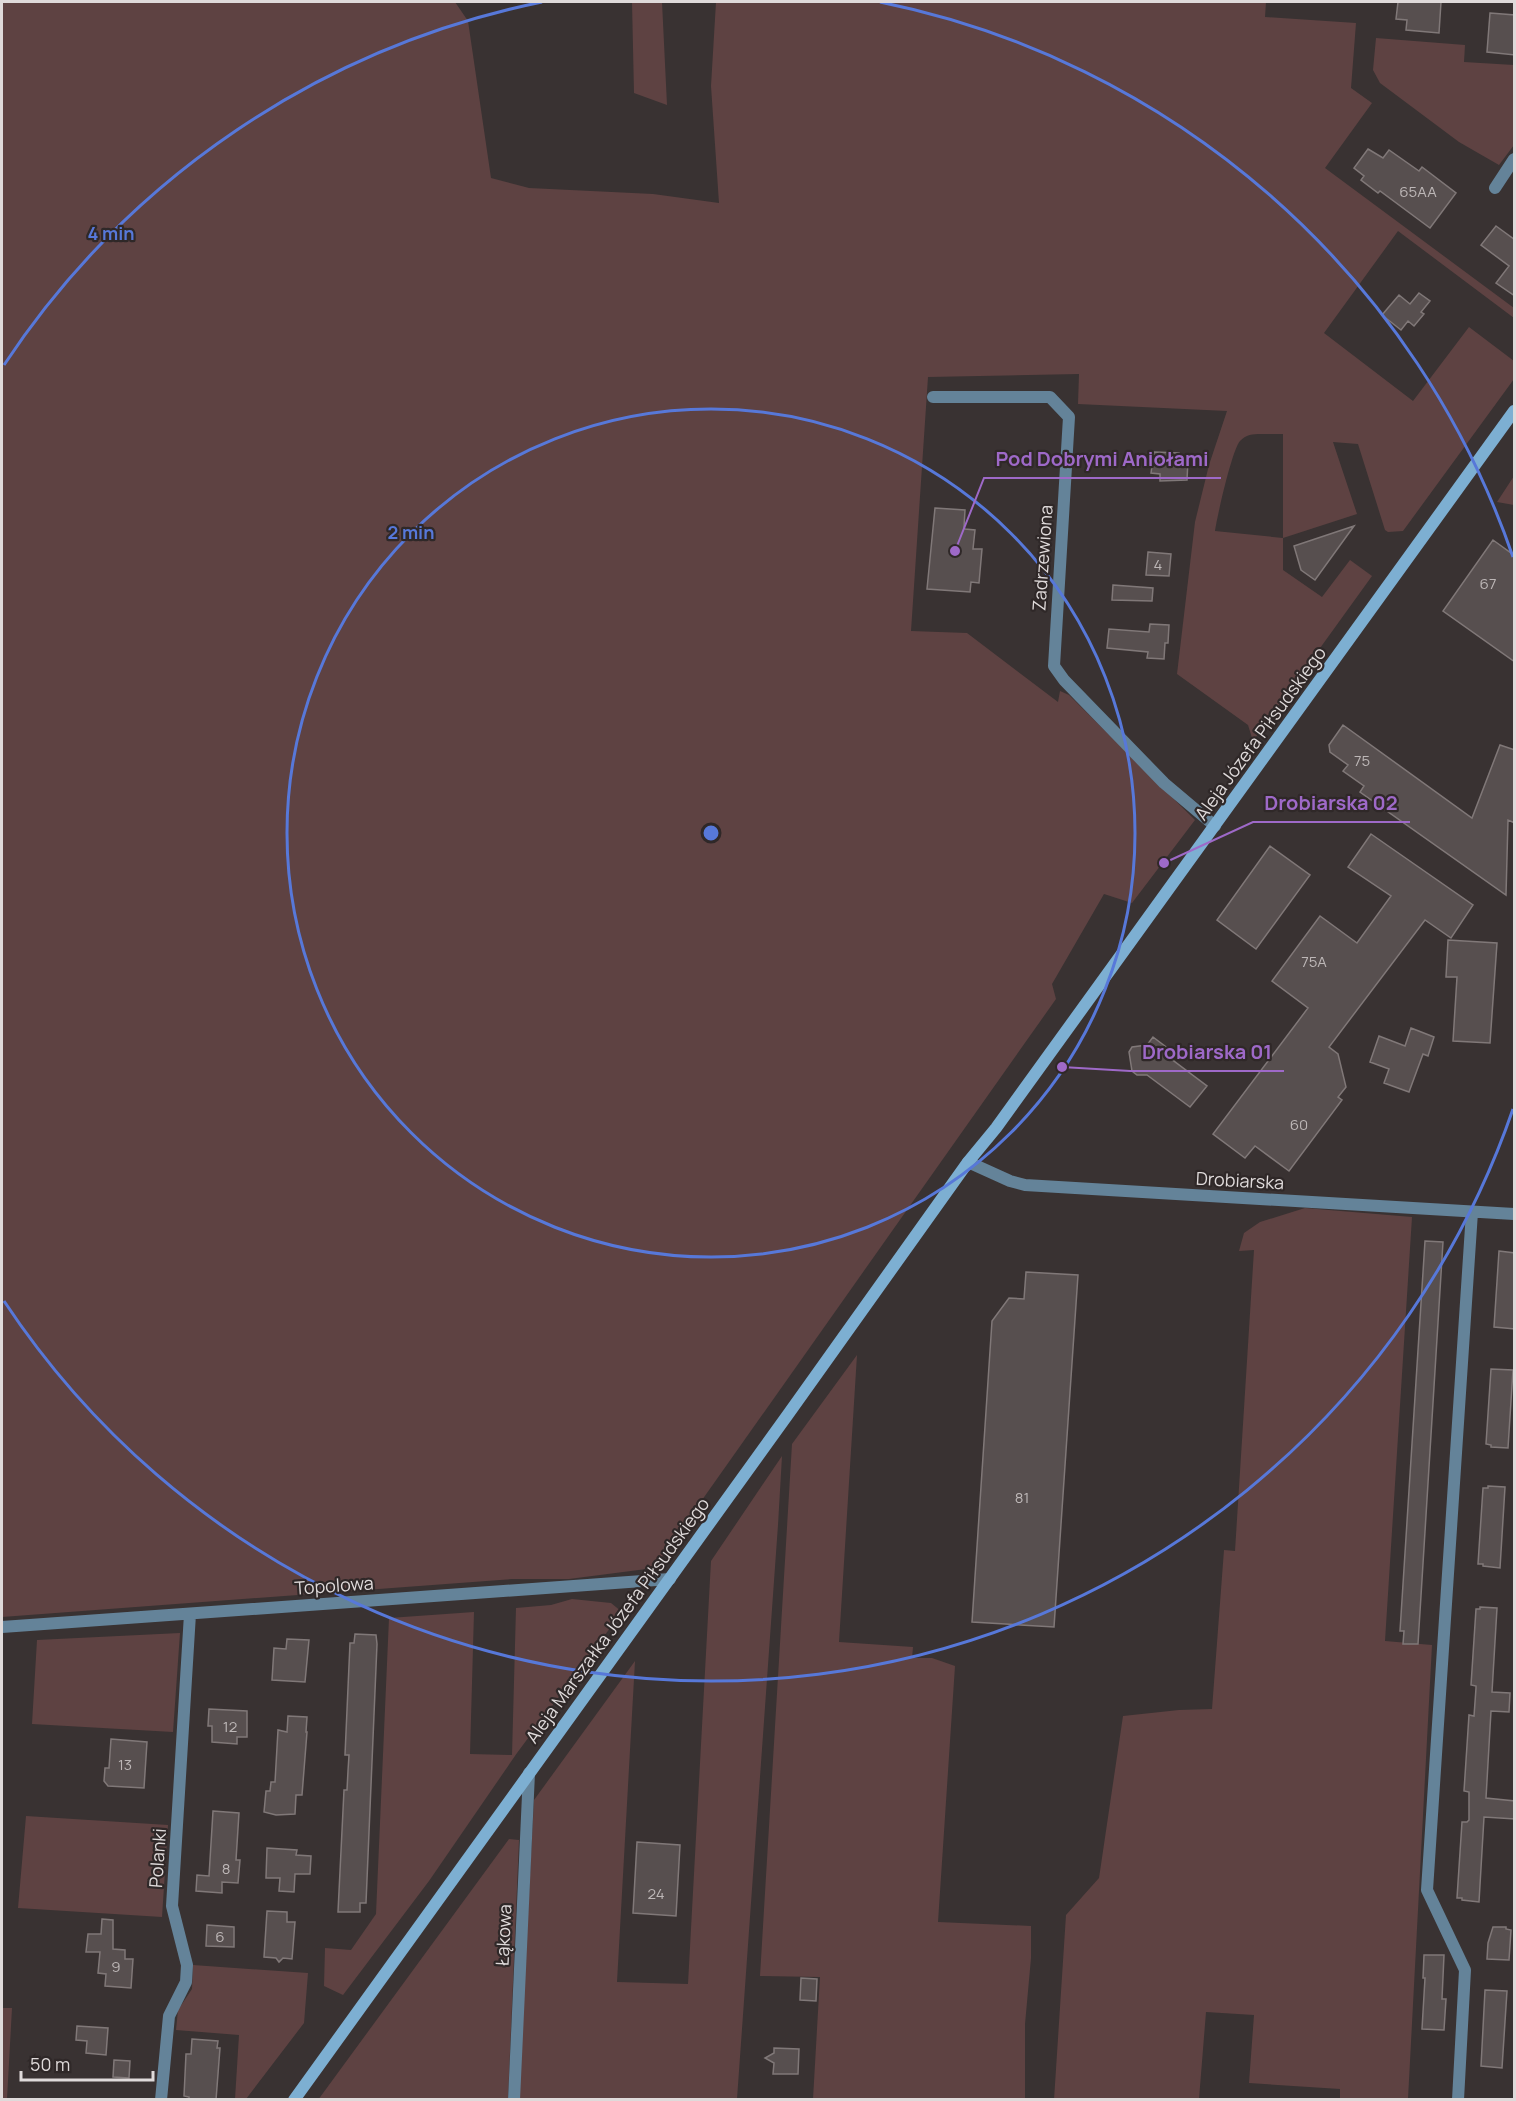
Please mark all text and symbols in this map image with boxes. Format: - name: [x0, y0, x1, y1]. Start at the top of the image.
- house number: 65AA: [1399, 181, 1437, 202]
- text: 4 min: [87, 221, 135, 245]
- callout: Pod Dobrymi Aniołami: [984, 440, 1221, 478]
- text: Pod Dobrymi Aniołami: [996, 445, 1209, 472]
- street label: Zadrzewiona: [1026, 504, 1058, 612]
- text: 2 min: [388, 520, 434, 544]
- house number: 4: [1154, 554, 1163, 575]
- house number: 67: [1480, 573, 1496, 594]
- street label: Aleja Józefa Piłsudskiego: [1189, 641, 1331, 825]
- house number: 75: [1354, 750, 1370, 771]
- callout: Drobiarska 02: [1253, 784, 1410, 822]
- text: Drobiarska 02: [1264, 789, 1398, 816]
- centre of rings: [701, 823, 721, 843]
- house number: 75A: [1301, 951, 1327, 972]
- callout: Drobiarska 01: [1130, 1033, 1284, 1071]
- text: Drobiarska 01: [1142, 1038, 1272, 1065]
- house number: 60: [1290, 1114, 1308, 1135]
- street label: Drobiarska: [1195, 1166, 1285, 1194]
- house number: 81: [1015, 1487, 1029, 1508]
- street label: Aleja Marszałka Józefa Piłsudskiego: [520, 1492, 714, 1748]
- street label: Topolowa: [294, 1570, 374, 1600]
- house number: 12: [223, 1716, 237, 1737]
- house number: 13: [118, 1754, 132, 1775]
- street label: Polanki: [143, 1827, 171, 1889]
- house number: 8: [222, 1858, 230, 1879]
- house number: 24: [647, 1883, 665, 1904]
- street label: Łąkowa: [489, 1904, 517, 1966]
- house number: 6: [215, 1926, 225, 1947]
- house number: 9: [111, 1956, 121, 1977]
- scale bar: [21, 2044, 153, 2082]
- text: 50 m: [30, 2052, 70, 2076]

